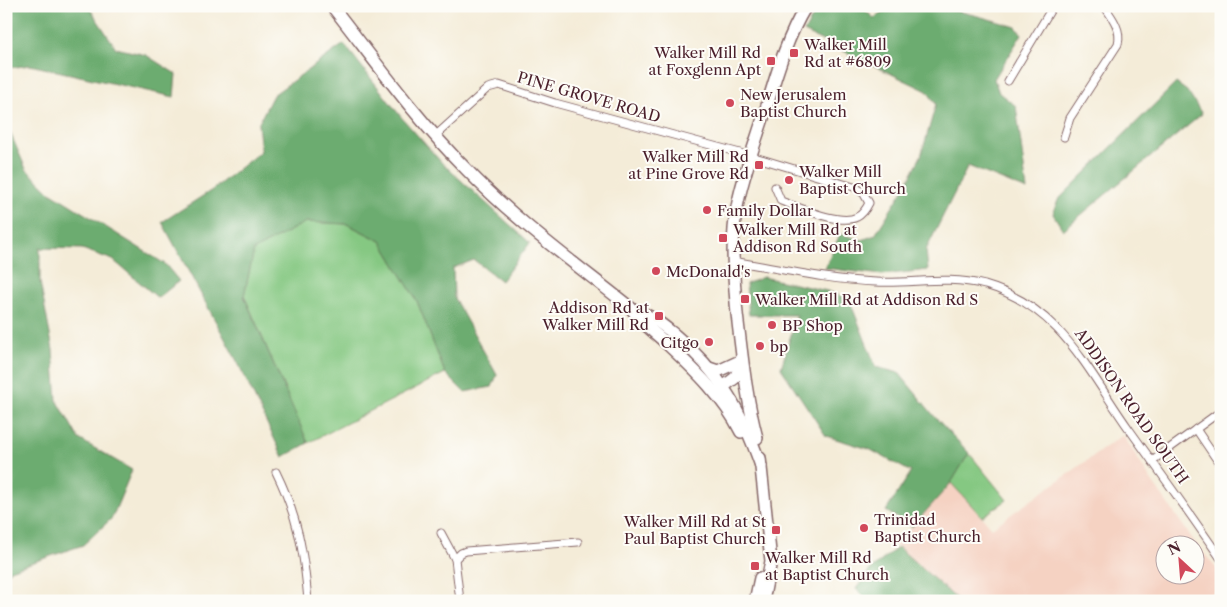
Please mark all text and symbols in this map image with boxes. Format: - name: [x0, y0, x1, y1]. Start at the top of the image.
- place label: Walker Mill Rd at #6809: [803, 35, 891, 71]
- place label: Walker Mill Rd at Foxglenn Apt: [649, 43, 762, 79]
- marker: Walker Mill Rd at #6809: [788, 47, 800, 59]
- marker: Walker Mill Rd at Foxglenn Apt: [765, 55, 777, 67]
- street label: PINE GROVE ROAD: [515, 67, 663, 127]
- place label: New Jerusalem Baptist Church: [740, 85, 847, 121]
- marker: New Jerusalem Baptist Church: [724, 97, 736, 109]
- place label: Walker Mill Rd at Pine Grove Rd: [628, 147, 749, 183]
- marker: Walker Mill Rd at Pine Grove Rd: [753, 159, 765, 171]
- place label: Walker Mill Baptist Church: [798, 162, 906, 198]
- marker: Walker Mill Baptist Church: [783, 174, 795, 186]
- place label: Family Dollar: [717, 201, 814, 220]
- marker: Family Dollar: [701, 204, 713, 216]
- place label: Walker Mill Rd at Addison Rd South: [732, 220, 863, 256]
- marker: Walker Mill Rd at Addison Rd South: [717, 232, 729, 244]
- place label: McDonald's: [666, 262, 751, 281]
- marker: McDonald's: [650, 265, 662, 277]
- place label: Walker Mill Rd at Addison Rd S: [754, 290, 978, 309]
- marker: Walker Mill Rd at Addison Rd S: [739, 293, 751, 305]
- place label: Addison Rd at Walker Mill Rd: [541, 298, 650, 334]
- marker: Addison Rd at Walker Mill Rd: [653, 310, 665, 322]
- place label: BP Shop: [782, 316, 843, 335]
- marker: BP Shop: [766, 319, 778, 331]
- street label: ADDISON ROAD SOUTH: [1070, 324, 1193, 488]
- place label: Citgo: [661, 333, 699, 352]
- marker: Citgo: [703, 336, 715, 348]
- place label: bp: [770, 337, 788, 356]
- marker: bp: [754, 340, 766, 352]
- place label: Trinidad Baptist Church: [874, 510, 981, 546]
- place label: Walker Mill Rd at St Paul Baptist Church: [623, 512, 767, 548]
- marker: Trinidad Baptist Church: [858, 522, 870, 534]
- marker: Walker Mill Rd at St Paul Baptist Church: [770, 524, 782, 536]
- north arrow: [1154, 534, 1204, 584]
- text: N: [1165, 538, 1184, 559]
- place label: Walker Mill Rd at Baptist Church: [764, 548, 890, 584]
- marker: Walker Mill Rd at Baptist Church: [749, 560, 761, 572]

